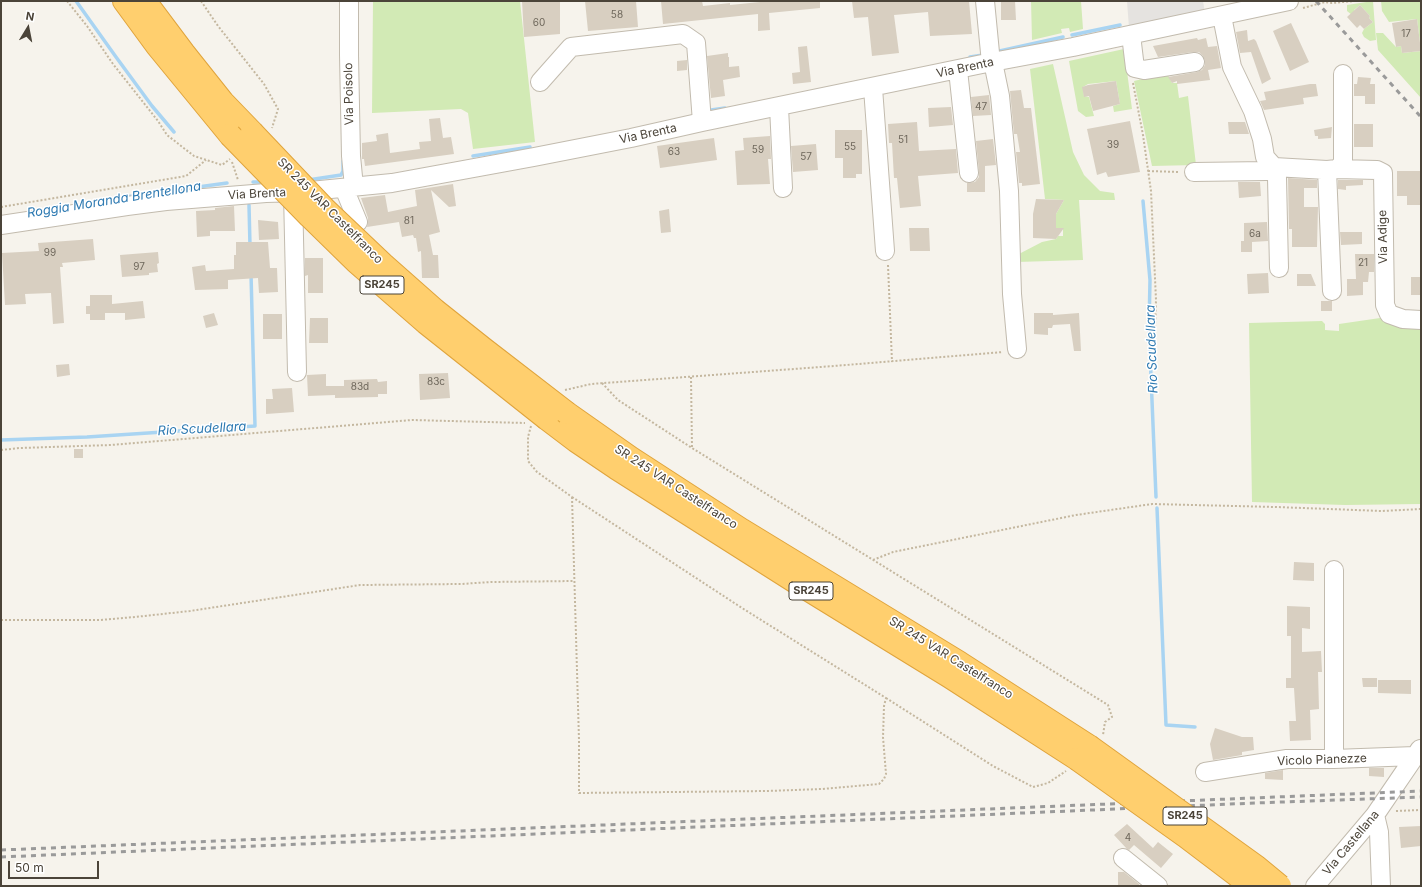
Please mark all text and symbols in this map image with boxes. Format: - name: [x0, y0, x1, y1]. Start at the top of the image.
- north arrow: [8, 8, 48, 48]
- text: N: [25, 9, 35, 24]
- house number: 58: [611, 9, 623, 21]
- house number: 60: [533, 17, 545, 29]
- house number: 17: [1401, 28, 1411, 40]
- street label: Via Brenta: [935, 55, 995, 81]
- street label: Via Poisolo: [341, 63, 357, 125]
- house number: 47: [975, 101, 987, 113]
- street label: Via Brenta: [618, 121, 678, 147]
- house number: 51: [898, 134, 908, 146]
- house number: 39: [1107, 139, 1119, 151]
- house number: 55: [844, 141, 856, 153]
- house number: 59: [752, 144, 764, 156]
- house number: 63: [668, 146, 680, 158]
- house number: 57: [800, 151, 812, 163]
- street label: SR 245 VAR Castelfranco: [274, 155, 386, 267]
- water label: Roggia Moranda Brentellona: [26, 179, 202, 221]
- street label: Via Brenta: [228, 185, 286, 203]
- street label: Via Adige: [1375, 210, 1391, 264]
- house number: 81: [404, 215, 414, 227]
- house number: 6a: [1249, 228, 1261, 240]
- house number: 99: [44, 247, 56, 259]
- house number: 21: [1358, 257, 1368, 269]
- house number: 97: [133, 261, 145, 273]
- road number: SR245: [360, 276, 404, 294]
- water label: Rio Scudellara: [1143, 304, 1161, 394]
- house number: 83c: [427, 376, 445, 388]
- house number: 83d: [351, 381, 369, 393]
- water label: Rio Scudellara: [157, 419, 247, 439]
- street label: SR 245 VAR Castelfranco: [612, 442, 740, 532]
- road number: SR245: [789, 582, 833, 600]
- street label: SR 245 VAR Castelfranco: [886, 614, 1016, 702]
- street label: Vicolo Pianezze: [1277, 751, 1367, 769]
- road number: SR245: [1163, 807, 1207, 825]
- street label: Via Castellana: [1320, 808, 1382, 878]
- house number: 4: [1125, 832, 1131, 844]
- scale bar: [10, 853, 101, 879]
- text: 50 m: [15, 860, 44, 875]

